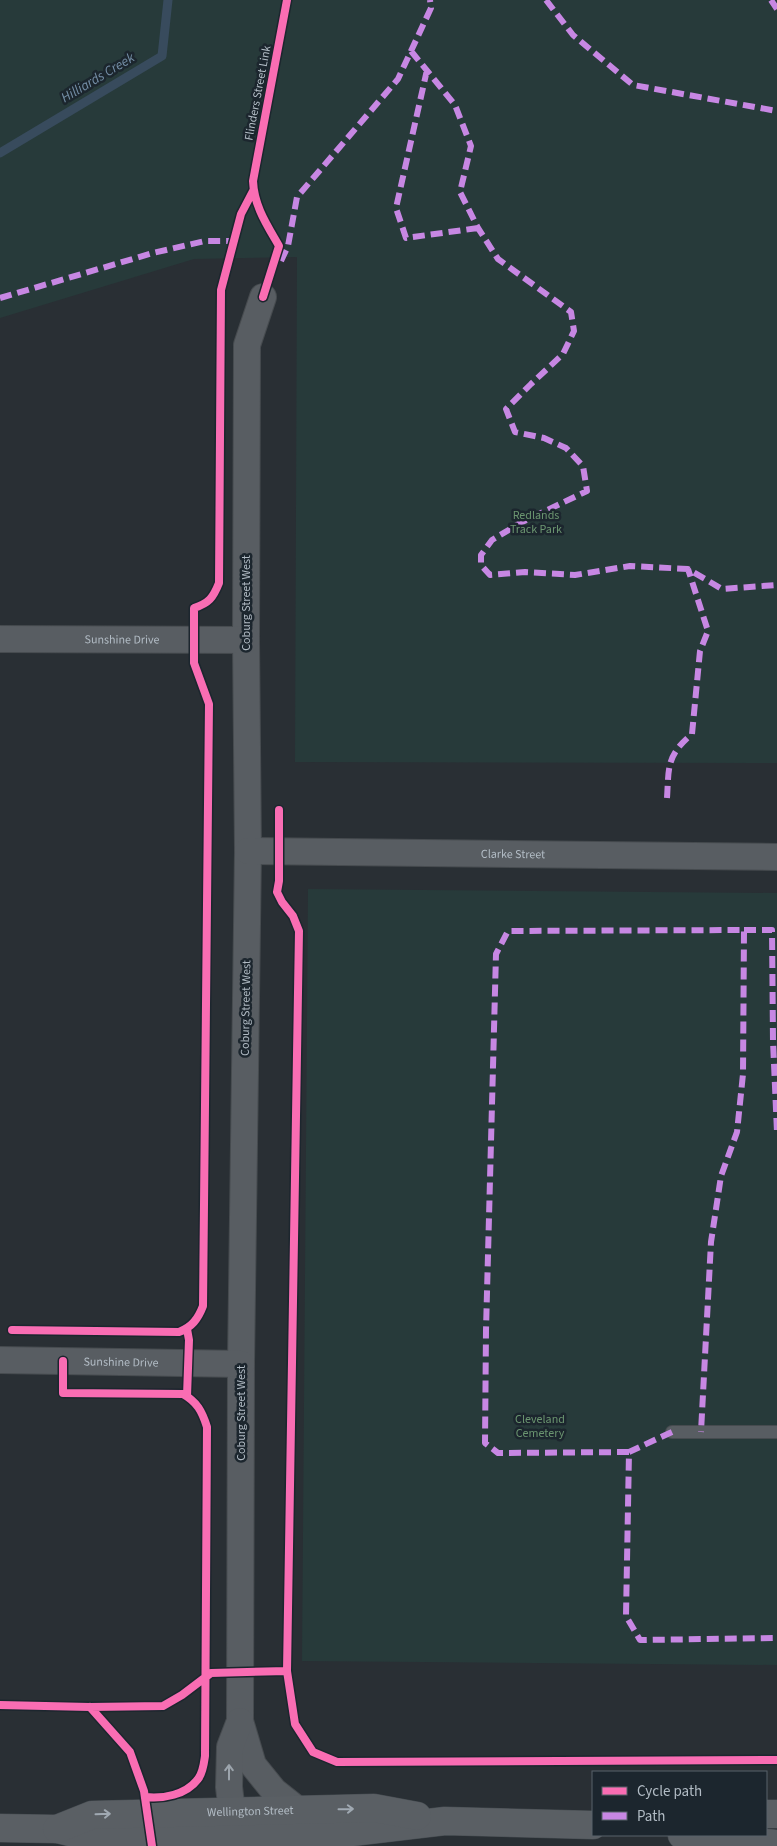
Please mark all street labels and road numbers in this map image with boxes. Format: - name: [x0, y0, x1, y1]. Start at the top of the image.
- street label: Flinders Street Link: [240, 44, 276, 142]
- street label: Coburg Street West: [238, 555, 255, 651]
- street label: Sunshine Drive: [84, 631, 160, 648]
- street label: Clarke Street: [481, 845, 545, 863]
- street label: Coburg Street West: [237, 960, 255, 1056]
- street label: Sunshine Drive: [83, 1353, 159, 1371]
- street label: Coburg Street West: [233, 1365, 250, 1461]
- street label: Wellington Street: [207, 1801, 294, 1821]

